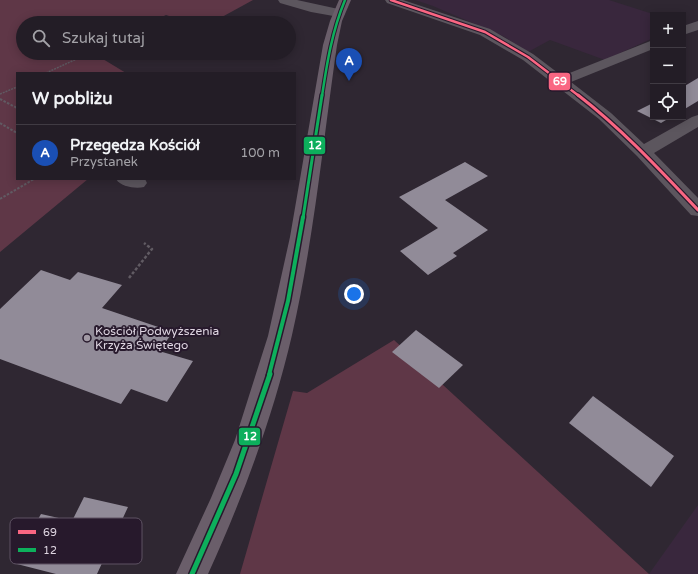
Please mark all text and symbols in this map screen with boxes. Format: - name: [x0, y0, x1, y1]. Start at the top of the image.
- map controls: [650, 12, 686, 120]
- button: +: [650, 12, 686, 48]
- search box: [16, 16, 296, 60]
- icon: search: [30, 27, 52, 49]
- text: Szukaj tutaj: [62, 29, 145, 47]
- pin: A: [336, 48, 362, 81]
- button: −: [650, 48, 686, 84]
- line badge: 69: [548, 72, 571, 91]
- text: 69: [553, 75, 567, 88]
- button: locate: [650, 84, 686, 120]
- text: W pobliżu: [32, 88, 113, 109]
- text: Przegędza Kościół: [70, 136, 200, 154]
- line badge: 12: [303, 136, 326, 155]
- text: 12: [308, 139, 322, 152]
- text: A: [40, 145, 50, 161]
- text: 100 m: [240, 145, 280, 161]
- text: Przystanek: [70, 154, 138, 170]
- your location: [344, 284, 364, 304]
- place label: Kościół Podwyższenia Krzyża Świętego: [95, 324, 219, 352]
- marker: Kościół Podwyższenia Krzyża Świętego: [82, 333, 92, 343]
- line badge: 12: [238, 427, 261, 446]
- text: 12: [243, 430, 257, 443]
- legend: [10, 518, 142, 564]
- text: 69: [43, 526, 57, 539]
- text: 12: [43, 544, 57, 557]

